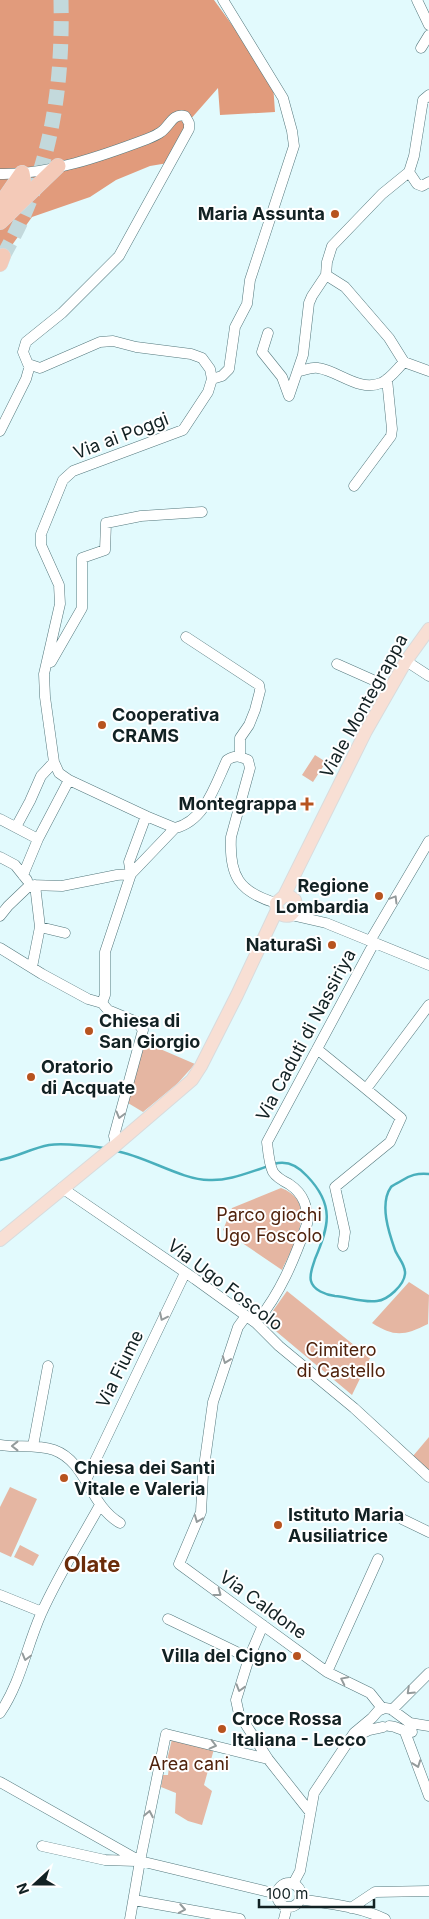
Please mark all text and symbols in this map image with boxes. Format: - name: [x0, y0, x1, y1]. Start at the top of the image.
- place label: Maria Assunta: [198, 203, 325, 224]
- marker: Maria Assunta: [329, 208, 341, 220]
- street label: Via ai Poggi: [70, 408, 171, 463]
- street label: Viale Montegrappa: [315, 630, 412, 781]
- place label: Cooperativa CRAMS: [112, 704, 220, 746]
- marker: Cooperativa CRAMS: [96, 719, 108, 731]
- place label: Montegrappa: [179, 793, 297, 814]
- marker: Montegrappa: [301, 798, 313, 810]
- place label: Regione Lombardia: [276, 875, 369, 917]
- marker: Regione Lombardia: [373, 890, 385, 902]
- one-way arrow: [388, 896, 398, 905]
- place label: NaturaSì: [246, 934, 322, 955]
- marker: NaturaSì: [326, 939, 338, 951]
- street label: Via Caduti di Nassiriya: [251, 945, 360, 1124]
- place label: Chiesa di San Giorgio: [99, 1010, 200, 1052]
- marker: Chiesa di San Giorgio: [83, 1025, 95, 1037]
- place label: Oratorio di Acquate: [41, 1056, 136, 1098]
- marker: Oratorio di Acquate: [25, 1071, 37, 1083]
- one-way arrow: [115, 1110, 125, 1119]
- park label: Parco giochi Ugo Foscolo: [216, 1204, 322, 1246]
- street label: Via Ugo Foscolo: [164, 1234, 287, 1335]
- one-way arrow: [159, 1312, 170, 1321]
- street label: Via Fiume: [92, 1326, 147, 1411]
- park label: Cimitero di Castello: [297, 1339, 385, 1381]
- one-way arrow: [222, 1355, 232, 1364]
- one-way arrow: [11, 1441, 19, 1452]
- place label: Chiesa dei Santi Vitale e Valeria: [74, 1457, 215, 1499]
- marker: Chiesa dei Santi Vitale e Valeria: [58, 1472, 70, 1484]
- place label: Istituto Maria Ausiliatrice: [288, 1504, 404, 1546]
- one-way arrow: [194, 1514, 204, 1523]
- marker: Istituto Maria Ausiliatrice: [272, 1519, 284, 1531]
- district label: Olate: [64, 1551, 120, 1577]
- street label: Via Caldone: [216, 1566, 311, 1643]
- one-way arrow: [212, 1587, 222, 1596]
- place label: Villa del Cigno: [161, 1645, 287, 1666]
- marker: Villa del Cigno: [291, 1650, 303, 1662]
- one-way arrow: [21, 1653, 31, 1661]
- one-way arrow: [340, 1676, 349, 1687]
- one-way arrow: [236, 1683, 246, 1691]
- one-way arrow: [407, 1685, 416, 1694]
- place label: Croce Rossa Italiana - Lecco: [232, 1708, 366, 1750]
- marker: Croce Rossa Italiana - Lecco: [216, 1723, 228, 1735]
- one-way arrow: [209, 1739, 218, 1750]
- park label: Area cani: [149, 1753, 229, 1774]
- one-way arrow: [411, 1759, 421, 1767]
- one-way arrow: [143, 1809, 154, 1818]
- north arrow: [10, 1859, 60, 1909]
- scale bar: [259, 1876, 374, 1908]
- text: N: [13, 1881, 32, 1897]
- text: 100 m: [266, 1884, 308, 1903]
- one-way arrow: [178, 1903, 186, 1913]

